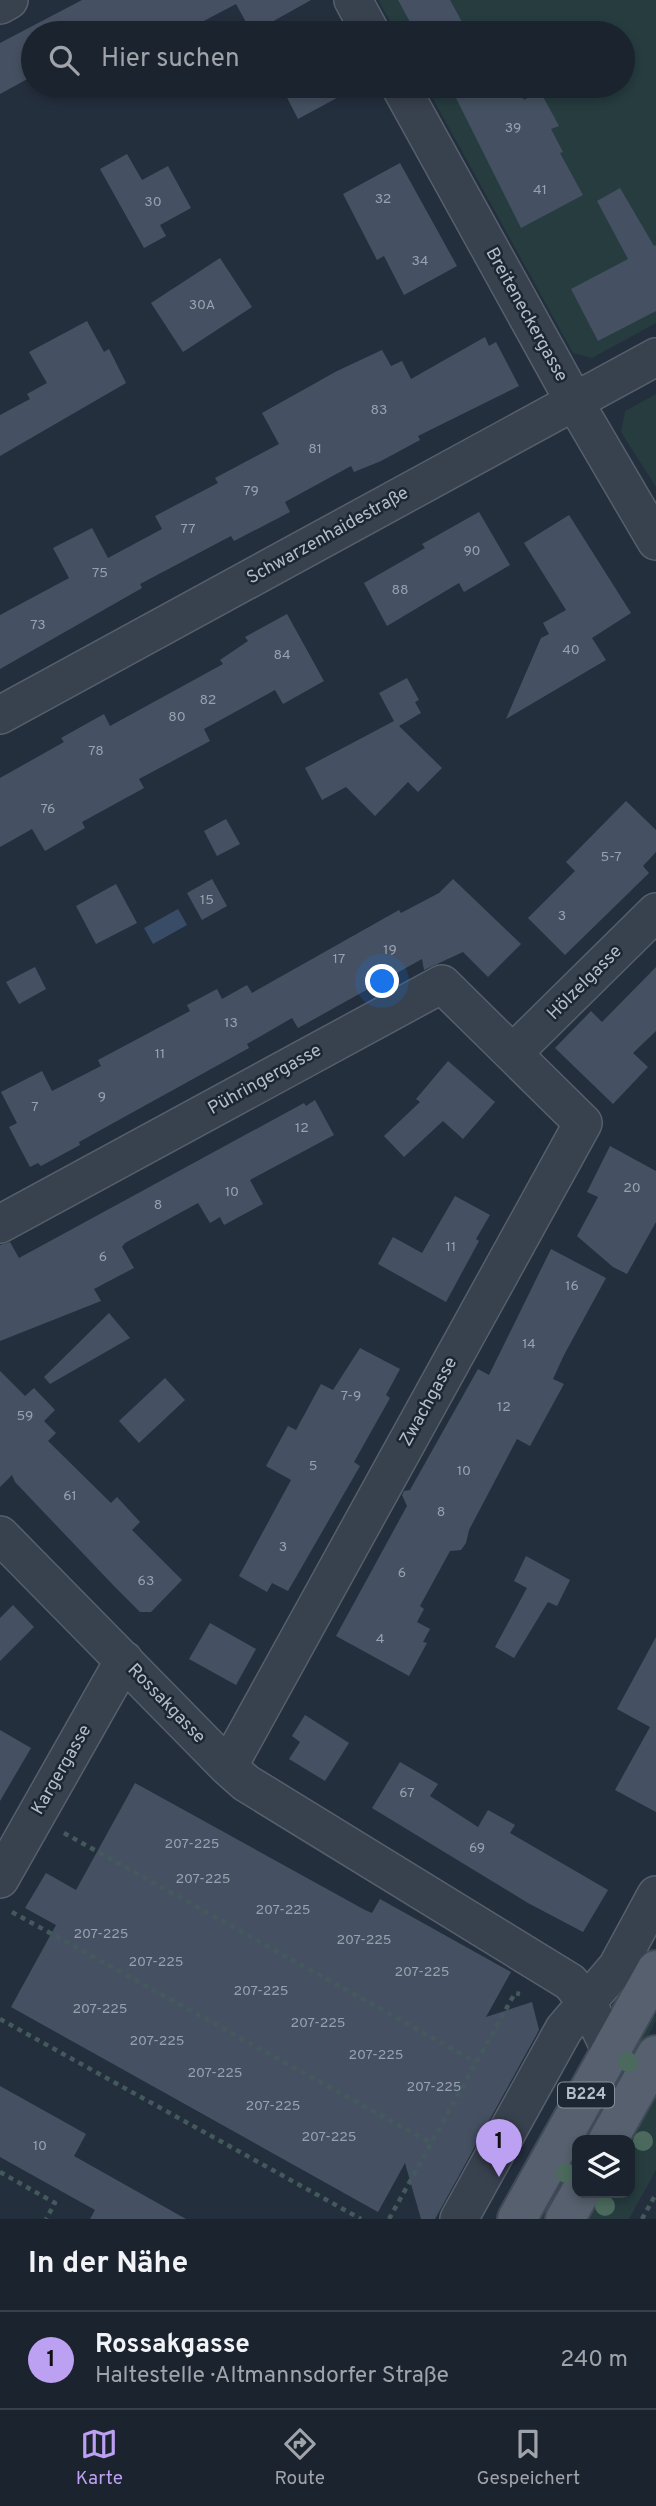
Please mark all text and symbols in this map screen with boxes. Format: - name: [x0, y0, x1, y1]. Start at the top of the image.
- search box: [21, 21, 635, 98]
- icon: search: [45, 41, 83, 79]
- text: Hier suchen: [101, 43, 240, 76]
- house number: 39: [505, 120, 521, 137]
- house number: 41: [533, 182, 547, 199]
- house number: 32: [375, 191, 391, 208]
- house number: 30: [144, 194, 162, 211]
- street label: Breiteneckergasse: [480, 244, 572, 386]
- house number: 34: [411, 253, 429, 270]
- house number: 30A: [189, 297, 215, 314]
- house number: 83: [371, 402, 387, 419]
- house number: 81: [308, 441, 322, 458]
- street label: Schwarzenhaidestraße: [243, 482, 413, 590]
- house number: 79: [243, 483, 259, 500]
- house number: 77: [180, 521, 196, 538]
- house number: 90: [463, 543, 481, 560]
- house number: 75: [92, 565, 108, 582]
- house number: 88: [391, 582, 409, 599]
- house number: 73: [30, 617, 46, 634]
- house number: 40: [562, 642, 580, 659]
- house number: 84: [273, 647, 291, 664]
- house number: 82: [200, 692, 216, 709]
- house number: 80: [168, 709, 186, 726]
- house number: 78: [88, 743, 104, 760]
- house number: 76: [41, 801, 55, 818]
- house number: 5-7: [601, 849, 621, 866]
- house number: 15: [200, 892, 214, 909]
- house number: 3: [558, 908, 566, 925]
- street label: Hölzelgasse: [543, 941, 627, 1025]
- house number: 19: [383, 942, 397, 959]
- house number: 17: [333, 951, 345, 968]
- your location: [365, 964, 399, 998]
- house number: 13: [224, 1015, 238, 1032]
- street label: Pühringergasse: [204, 1039, 326, 1121]
- house number: 11: [155, 1046, 165, 1063]
- house number: 9: [98, 1089, 106, 1106]
- house number: 7: [31, 1099, 39, 1116]
- house number: 12: [295, 1120, 309, 1137]
- house number: 20: [623, 1180, 641, 1197]
- house number: 10: [225, 1184, 239, 1201]
- house number: 8: [154, 1197, 162, 1214]
- house number: 11: [446, 1239, 456, 1256]
- house number: 6: [99, 1249, 107, 1266]
- house number: 16: [565, 1278, 579, 1295]
- house number: 14: [522, 1336, 536, 1353]
- street label: Zwachgasse: [395, 1353, 463, 1451]
- house number: 7-9: [341, 1388, 361, 1405]
- house number: 12: [497, 1399, 511, 1416]
- house number: 59: [17, 1408, 33, 1425]
- house number: 5: [309, 1458, 317, 1475]
- house number: 10: [457, 1463, 471, 1480]
- house number: 61: [63, 1488, 77, 1505]
- house number: 8: [437, 1504, 445, 1521]
- house number: 3: [279, 1539, 287, 1556]
- house number: 6: [398, 1565, 406, 1582]
- house number: 63: [138, 1573, 154, 1590]
- house number: 4: [376, 1631, 384, 1648]
- street label: Rossakgasse: [122, 1659, 210, 1749]
- street label: Kargergasse: [27, 1721, 97, 1819]
- house number: 67: [399, 1785, 415, 1802]
- house number: 207-225: [164, 1836, 220, 1853]
- house number: 69: [469, 1840, 485, 1857]
- house number: 207-225: [175, 1871, 231, 1888]
- house number: 207-225: [255, 1902, 311, 1919]
- house number: 207-225: [73, 1926, 129, 1943]
- house number: 207-225: [336, 1932, 392, 1949]
- house number: 207-225: [128, 1954, 184, 1971]
- house number: 207-225: [394, 1964, 450, 1981]
- house number: 207-225: [233, 1983, 289, 2000]
- house number: 207-225: [72, 2001, 128, 2018]
- house number: 207-225: [290, 2015, 346, 2032]
- house number: 207-225: [129, 2033, 185, 2050]
- house number: 207-225: [348, 2047, 404, 2064]
- house number: 207-225: [187, 2065, 243, 2082]
- house number: 207-225: [406, 2079, 462, 2096]
- road number: B224: [558, 2082, 614, 2108]
- house number: 207-225: [245, 2098, 301, 2115]
- pin: 1: [476, 2119, 522, 2177]
- house number: 207-225: [301, 2129, 357, 2146]
- map controls: [572, 2135, 635, 2198]
- button: layers: [572, 2135, 635, 2198]
- house number: 10: [33, 2138, 47, 2155]
- text: In der Nähe: [28, 2246, 188, 2283]
- text: Rossakgasse: [95, 2329, 250, 2362]
- text: 1: [46, 2346, 56, 2375]
- text: 240 m: [560, 2346, 628, 2375]
- text: Haltestelle · Altmannsdorfer Straße: [95, 2362, 449, 2391]
- tab: Karte: [76, 2425, 123, 2491]
- tab: Route: [274, 2425, 325, 2491]
- tab: Gespeichert: [476, 2425, 580, 2491]

